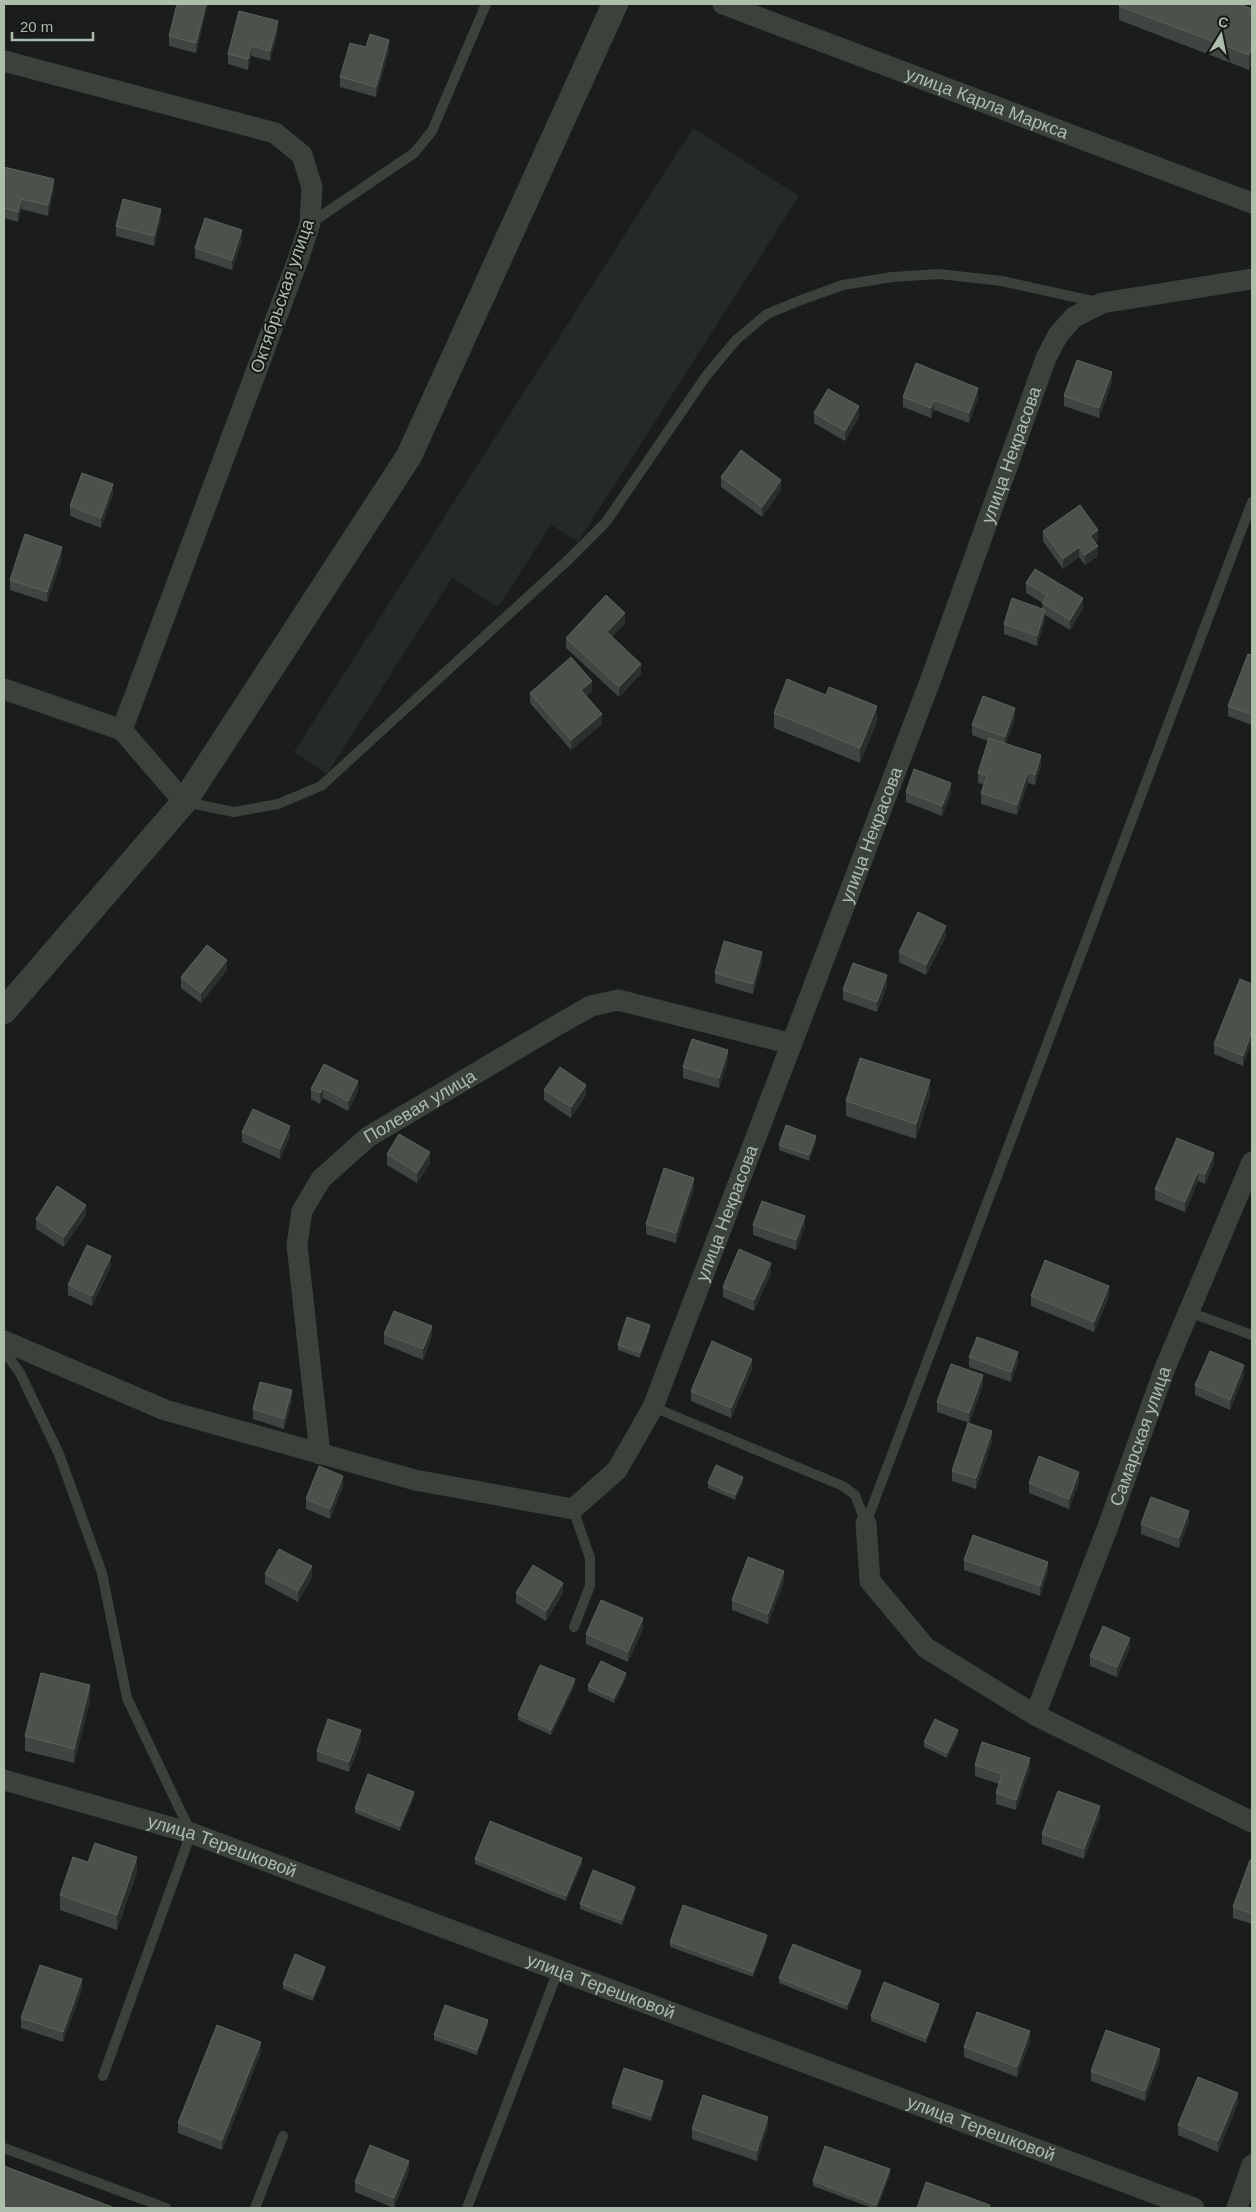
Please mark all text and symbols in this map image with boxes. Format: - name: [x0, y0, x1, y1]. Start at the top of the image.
- scale bar: [12, 10, 94, 42]
- north arrow: [1196, 10, 1246, 60]
- text: С: [1217, 13, 1230, 31]
- text: 20 m: [20, 18, 53, 35]
- street label: улица Карла Маркса: [903, 64, 1072, 143]
- street label: Октябрьская улица: [246, 216, 318, 376]
- street label: улица Некрасова: [978, 383, 1045, 526]
- street label: улица Некрасова: [836, 763, 907, 906]
- street label: Полевая улица: [360, 1065, 480, 1147]
- street label: улица Некрасова: [692, 1142, 762, 1284]
- street label: Самарская улица: [1106, 1363, 1175, 1509]
- street label: улица Терешковой: [145, 1811, 299, 1882]
- street label: улица Терешковой: [524, 1949, 678, 2023]
- street label: улица Терешковой: [904, 2092, 1058, 2165]

